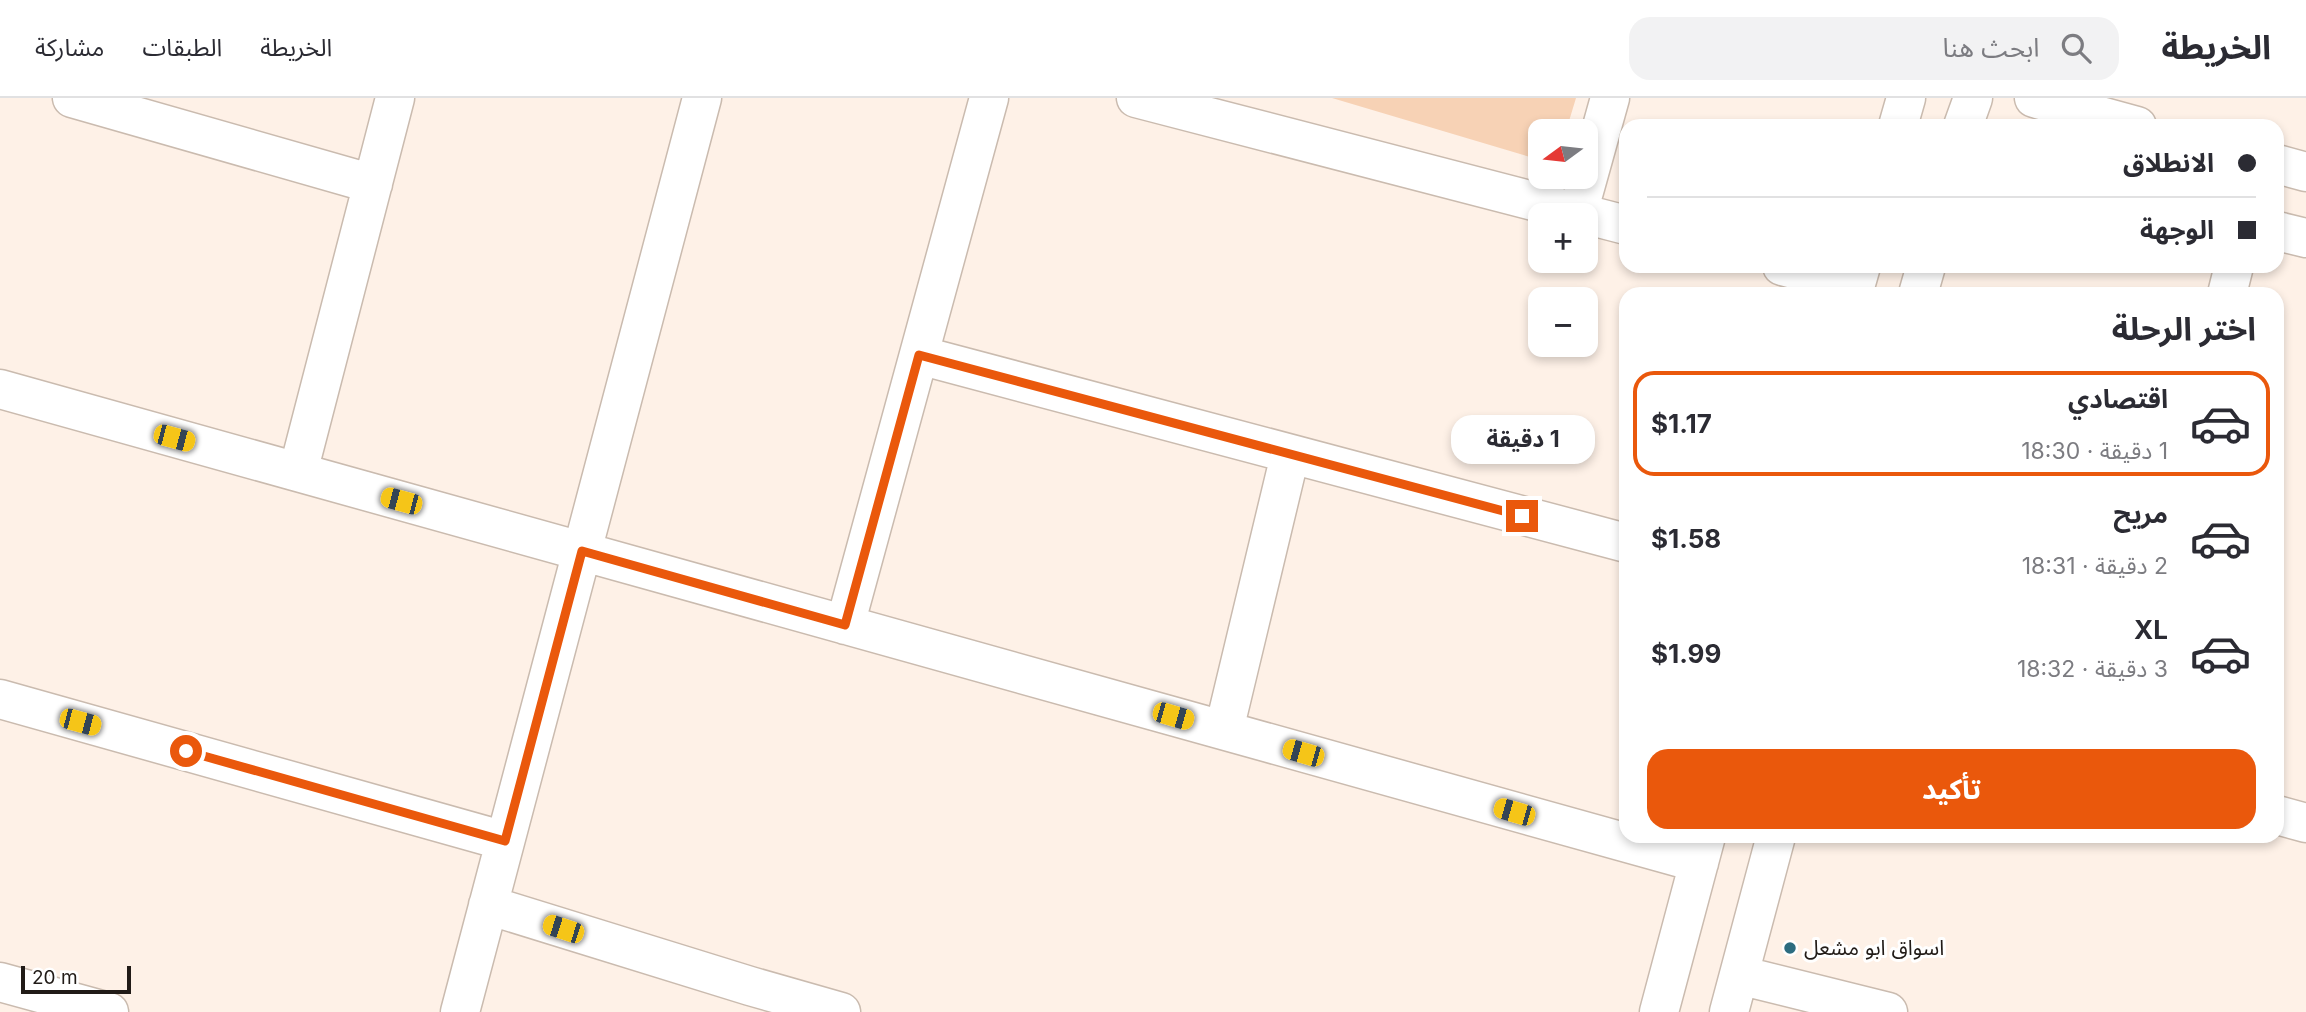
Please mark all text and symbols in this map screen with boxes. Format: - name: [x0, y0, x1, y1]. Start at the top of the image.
- search box: [1629, 17, 2119, 80]
- text: الخريطة: [2161, 27, 2271, 67]
- icon: search: [2057, 29, 2095, 67]
- text: ابحث هنا: [1943, 32, 2039, 63]
- text: مشاركة: [35, 33, 104, 62]
- text: الطبقات: [142, 33, 222, 62]
- text: الخريطة: [260, 33, 332, 62]
- north arrow: [1528, 119, 1598, 189]
- map controls: [1528, 119, 1598, 357]
- text: الانطلاق: [2123, 147, 2214, 178]
- button: +: [1528, 203, 1598, 273]
- text: الوجهة: [2140, 214, 2214, 245]
- button: −: [1528, 287, 1598, 357]
- text: اختر الرحلة: [2112, 309, 2256, 348]
- text: اقتصادي: [2068, 383, 2168, 414]
- icon: car: [2189, 392, 2252, 455]
- text: $1.17: [1651, 408, 1712, 439]
- callout: 1 دقيقة: [1450, 414, 1594, 464]
- car: [151, 422, 198, 454]
- text: 1 دقيقة: [1486, 425, 1560, 453]
- text: 1 دقيقة · 18:30: [2021, 437, 2168, 465]
- car: [378, 485, 425, 517]
- text: مريح: [2113, 498, 2168, 529]
- route end: [1506, 500, 1538, 532]
- icon: car: [2189, 507, 2252, 570]
- text: $1.58: [1651, 523, 1721, 554]
- text: 2 دقيقة · 18:31: [2022, 552, 2168, 580]
- text: XL: [2134, 614, 2168, 645]
- icon: car: [2189, 622, 2252, 685]
- text: $1.99: [1651, 638, 1721, 669]
- text: 3 دقيقة · 18:32: [2017, 655, 2168, 683]
- car: [1150, 700, 1197, 732]
- car: [57, 706, 104, 738]
- route start: [170, 735, 202, 767]
- car: [1280, 737, 1327, 769]
- button: تأكيد: [1647, 749, 2256, 829]
- car: [1491, 796, 1538, 828]
- car: [540, 913, 587, 945]
- place label: اسواق ابو مشعل: [1804, 935, 1944, 960]
- marker: اسواق ابو مشعل: [1782, 940, 1798, 956]
- scale bar: [21, 963, 131, 995]
- text: 20 m: [32, 966, 78, 989]

